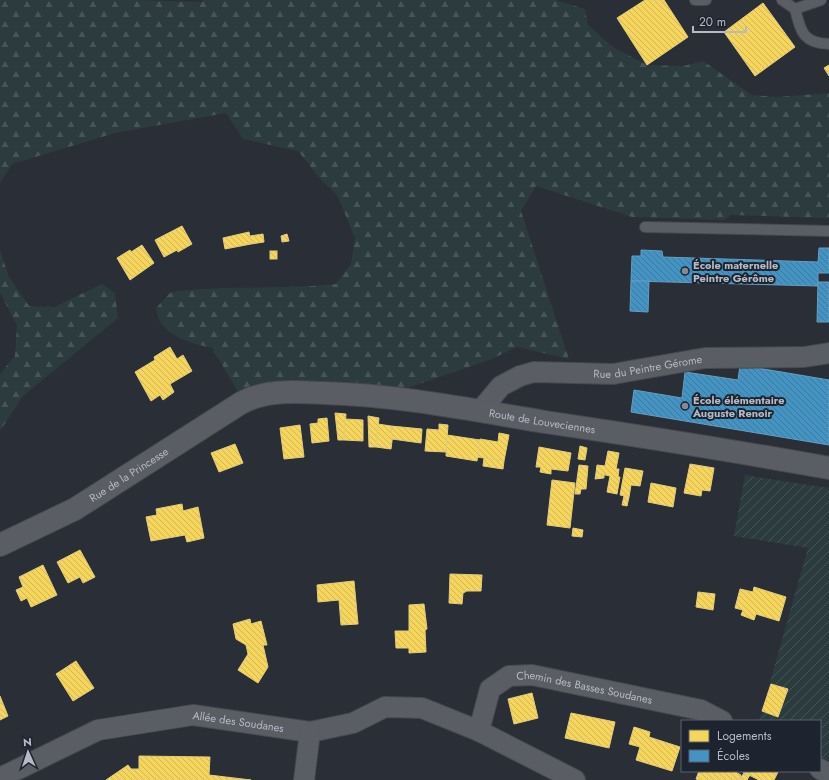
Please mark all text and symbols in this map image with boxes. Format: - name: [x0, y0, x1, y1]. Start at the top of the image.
- scale bar: [693, 8, 746, 34]
- text: 20 m: [699, 13, 726, 31]
- place label: École maternelle Peintre Gérôme: [693, 257, 778, 286]
- marker: École maternelle Peintre Gérôme: [680, 266, 690, 276]
- street label: Rue du Peintre Gérome: [593, 351, 703, 382]
- place label: École élémentaire Auguste Renoir: [692, 392, 784, 421]
- marker: École élémentaire Auguste Renoir: [680, 401, 690, 411]
- street label: Route de Louveciennes: [488, 405, 597, 437]
- street label: Rue de la Princesse: [86, 443, 172, 506]
- street label: Chemin des Basses Soudanes: [516, 667, 654, 708]
- street label: Allée des Soudanes: [192, 707, 285, 736]
- legend: [681, 720, 821, 772]
- text: Logements: [717, 727, 772, 745]
- north arrow: [8, 732, 48, 772]
- text: N: [23, 734, 32, 750]
- text: Écoles: [717, 747, 750, 765]

